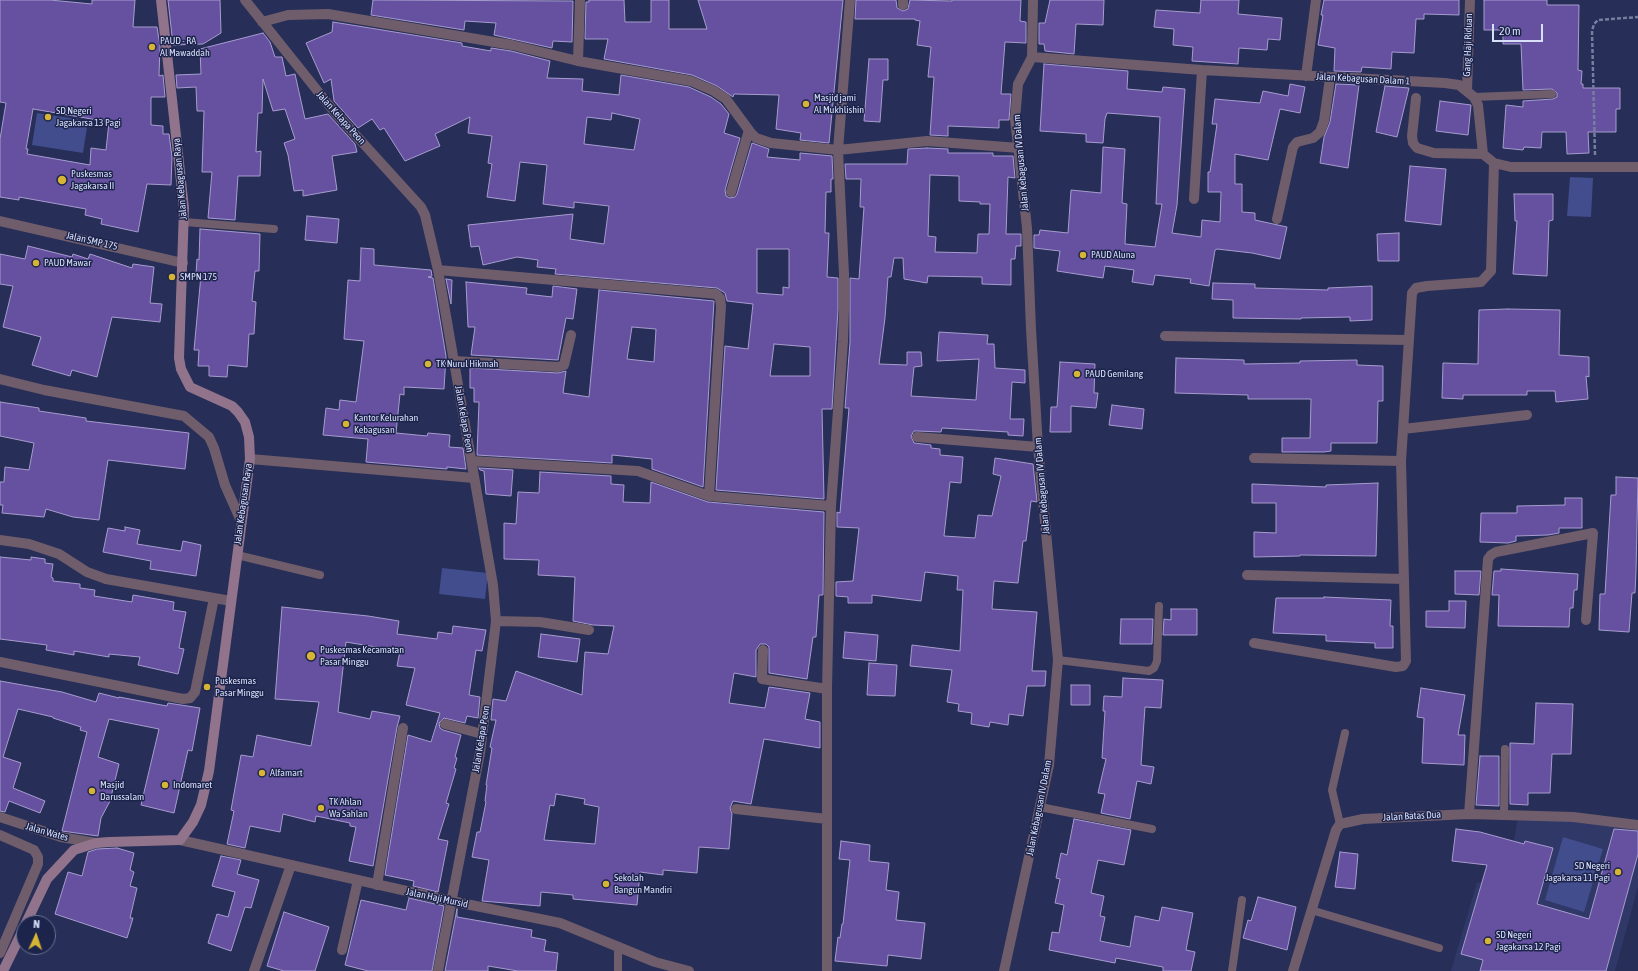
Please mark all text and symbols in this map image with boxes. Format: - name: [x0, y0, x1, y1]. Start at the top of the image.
- street label: Gang Haji Riduan: [1461, 13, 1475, 77]
- scale bar: [1494, 16, 1545, 42]
- text: 20 m: [1499, 24, 1521, 38]
- place label: PAUD - RA Al Mawaddah: [160, 35, 210, 58]
- marker: PAUD - RA Al Mawaddah: [147, 42, 157, 52]
- street label: Jalan Kebagusan Dalam 1: [1316, 71, 1410, 87]
- street label: Jalan Kelapa Peon: [314, 89, 368, 147]
- place label: Masjid jami Al Mukhlishin: [814, 92, 864, 116]
- marker: Masjid jami Al Mukhlishin: [801, 99, 811, 109]
- place label: SD Negeri Jagakarsa 13 Pagi: [56, 105, 121, 128]
- marker: SD Negeri Jagakarsa 13 Pagi: [43, 112, 53, 122]
- street label: Jalan Kebagusan IV Dalam: [1011, 114, 1031, 212]
- street label: Jalan Kebagusan Raya: [170, 138, 190, 220]
- place label: Puskesmas Jagakarsa II: [71, 168, 114, 192]
- marker: Puskesmas Jagakarsa II: [56, 174, 68, 186]
- street label: Jalan SMP 175: [65, 229, 119, 253]
- place label: PAUD Aluna: [1091, 249, 1135, 261]
- marker: PAUD Aluna: [1078, 250, 1088, 260]
- place label: PAUD Mawar: [44, 257, 91, 269]
- marker: PAUD Mawar: [31, 258, 41, 268]
- place label: SMPN 175: [180, 271, 217, 283]
- marker: SMPN 175: [167, 272, 177, 282]
- place label: TK Nurul Hikmah: [436, 358, 498, 370]
- marker: TK Nurul Hikmah: [423, 359, 433, 369]
- place label: PAUD Gemilang: [1085, 368, 1143, 380]
- marker: PAUD Gemilang: [1072, 369, 1082, 379]
- street label: Jalan Kelapa Peon: [452, 385, 476, 453]
- place label: Kantor Kelurahan Kebagusan: [354, 412, 418, 436]
- marker: Kantor Kelurahan Kebagusan: [341, 419, 351, 429]
- street label: Jalan Kebagusan IV Dalam: [1032, 437, 1052, 535]
- street label: Jalan Kebagusan Raya: [231, 463, 255, 545]
- place label: Puskesmas Kecamatan Pasar Minggu: [320, 644, 404, 668]
- marker: Puskesmas Kecamatan Pasar Minggu: [305, 650, 317, 662]
- place label: Puskesmas Pasar Minggu: [215, 675, 264, 698]
- marker: Puskesmas Pasar Minggu: [202, 682, 212, 692]
- street label: Jalan Kelapa Peon: [470, 705, 492, 773]
- street label: Jalan Kebagusan IV Dalam: [1024, 759, 1054, 857]
- place label: Alfamart: [270, 767, 303, 779]
- marker: Alfamart: [257, 768, 267, 778]
- place label: Masjid Darussalam: [100, 779, 144, 802]
- place label: Indomaret: [173, 779, 212, 791]
- marker: Indomaret: [160, 780, 170, 790]
- marker: Masjid Darussalam: [87, 786, 97, 796]
- place label: TK Ahlan Wa Sahlan: [329, 796, 368, 820]
- marker: TK Ahlan Wa Sahlan: [316, 803, 326, 813]
- street label: Jalan Batas Dua: [1383, 808, 1441, 824]
- street label: Jalan Wates: [24, 820, 70, 844]
- place label: SD Negeri Jagakarsa 11 Pagi: [1545, 860, 1610, 884]
- marker: SD Negeri Jagakarsa 11 Pagi: [1613, 867, 1623, 877]
- place label: Sekolah Bangun Mandiri: [614, 872, 672, 896]
- marker: Sekolah Bangun Mandiri: [601, 879, 611, 889]
- street label: Jalan Haji Mursid: [405, 886, 469, 910]
- north arrow: [16, 915, 56, 955]
- text: N: [33, 918, 40, 930]
- place label: SD Negeri Jagakarsa 12 Pagi: [1496, 929, 1561, 952]
- marker: SD Negeri Jagakarsa 12 Pagi: [1483, 936, 1493, 946]

